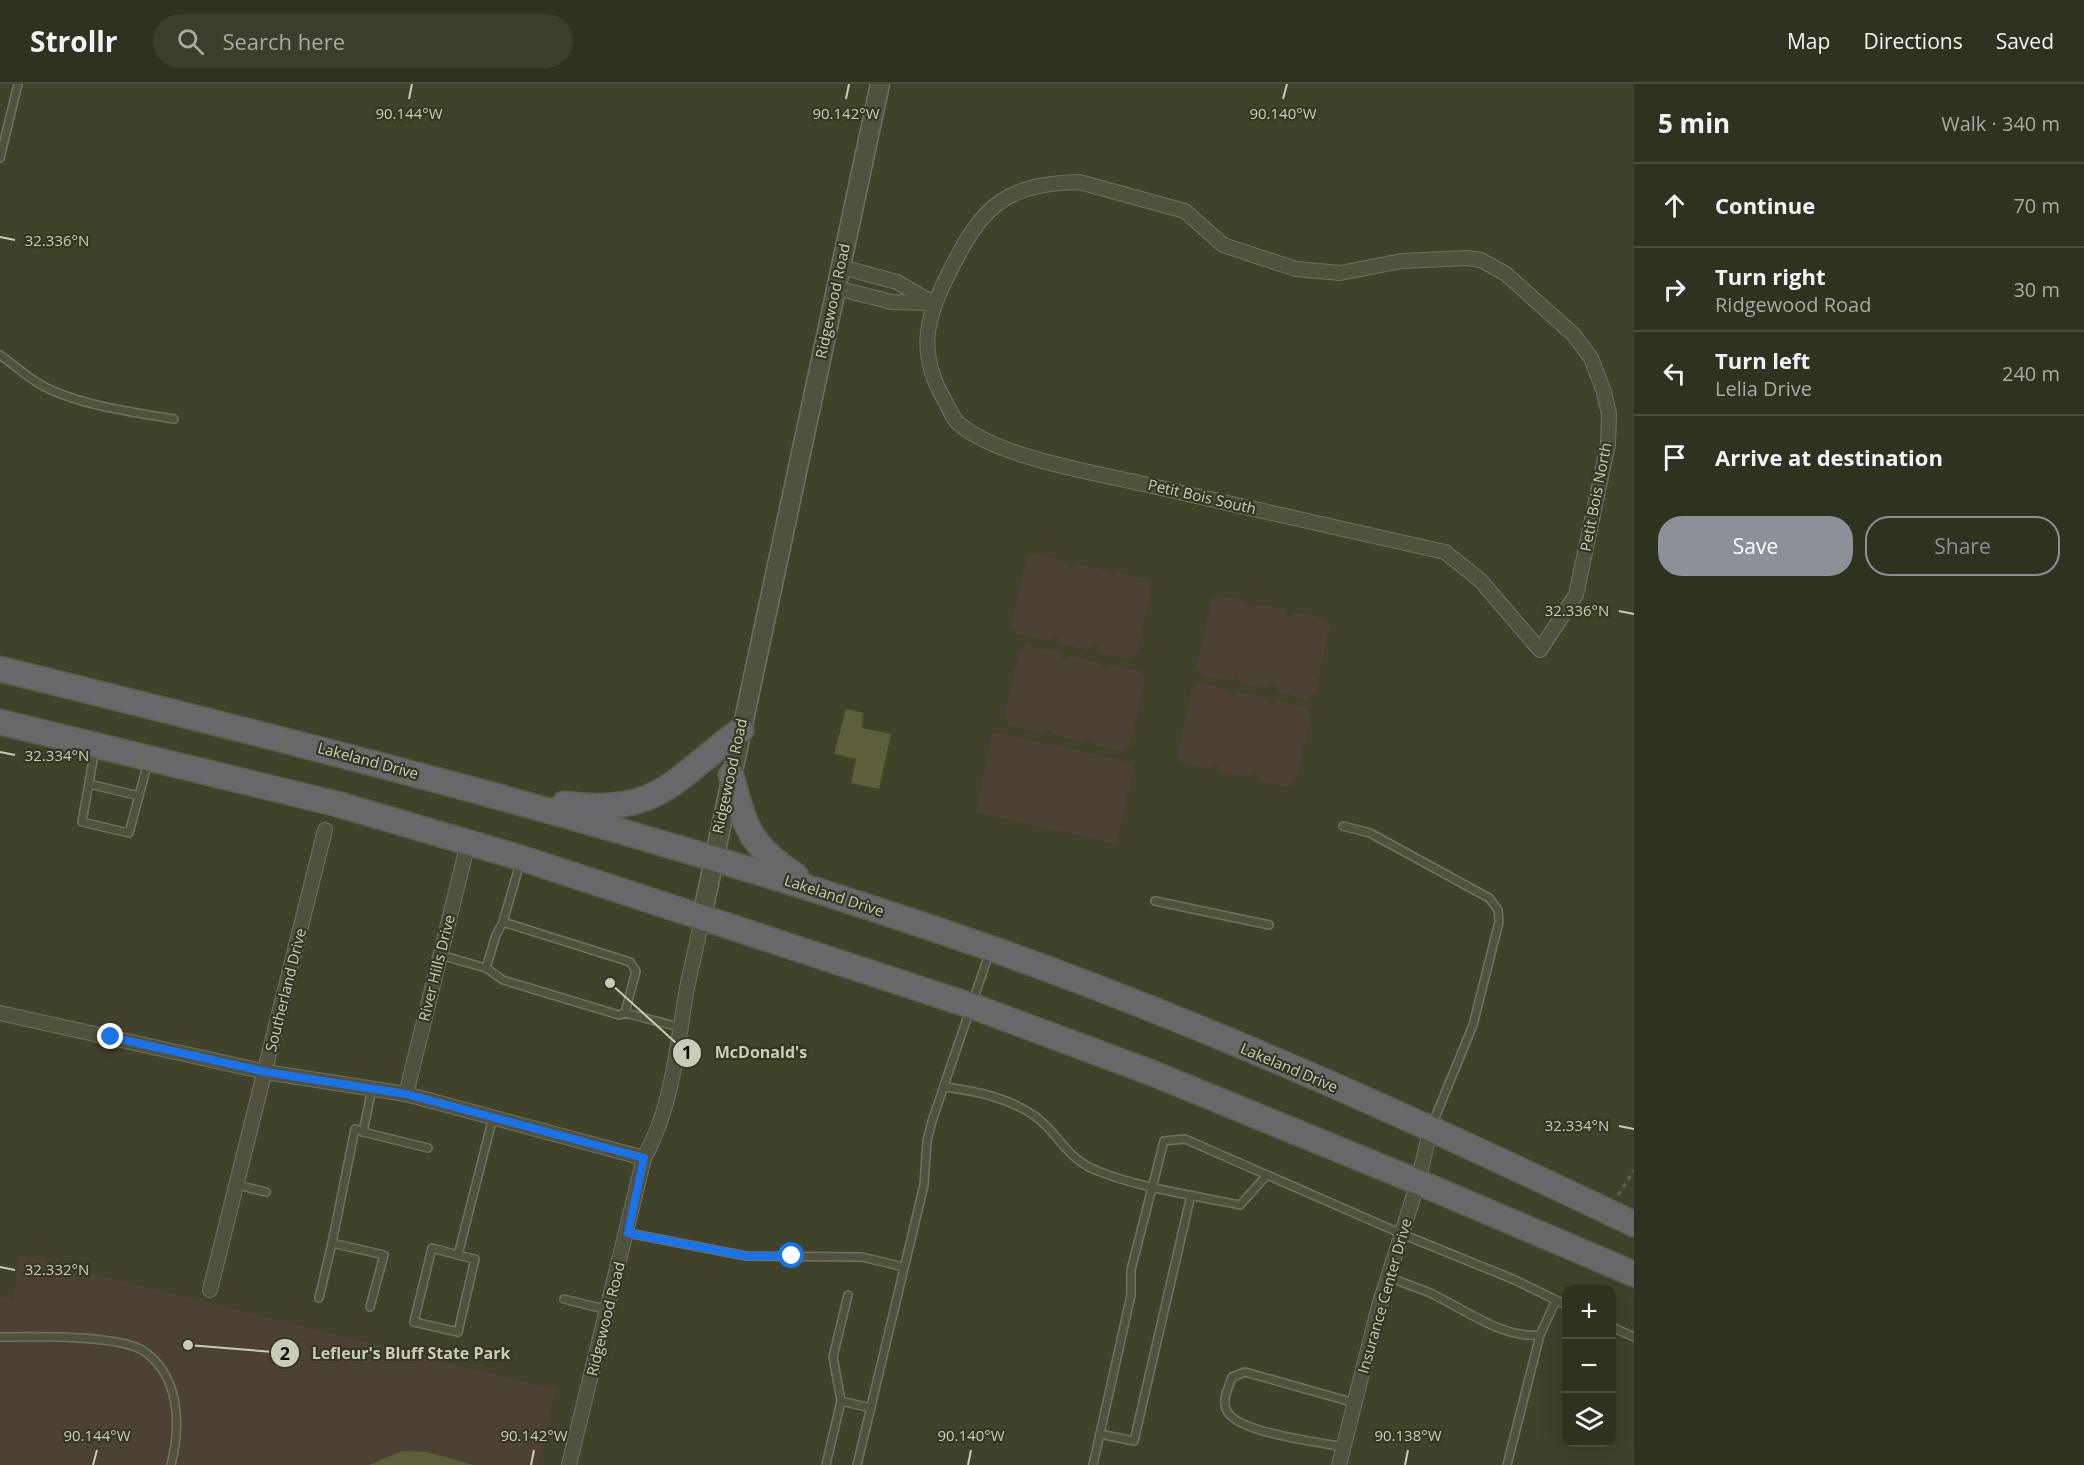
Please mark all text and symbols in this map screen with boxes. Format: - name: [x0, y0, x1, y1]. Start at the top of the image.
- search box: [153, 14, 573, 68]
- text: Strollr: [30, 22, 117, 60]
- icon: search: [174, 25, 207, 58]
- text: Search here: [222, 26, 345, 56]
- text: Map: [1787, 27, 1830, 55]
- text: Directions: [1863, 27, 1963, 55]
- text: Saved: [1996, 27, 2054, 55]
- text: 90.144°W: [375, 103, 443, 123]
- text: 90.142°W: [812, 103, 880, 123]
- text: 90.140°W: [1249, 103, 1317, 123]
- text: 5 min: [1658, 105, 1730, 141]
- text: Walk · 340 m: [1941, 110, 2060, 137]
- icon: ahead: [1658, 189, 1691, 222]
- text: Continue: [1715, 190, 1815, 220]
- text: 70 m: [2013, 192, 2060, 219]
- text: 32.336°N: [25, 230, 89, 250]
- street label: Ridgewood Road: [810, 241, 854, 360]
- text: Turn right: [1715, 261, 1826, 291]
- icon: right: [1658, 273, 1691, 306]
- text: 30 m: [2013, 276, 2060, 303]
- text: Ridgewood Road: [1715, 291, 1871, 318]
- text: Turn left: [1715, 345, 1810, 375]
- icon: left: [1658, 357, 1691, 390]
- text: 240 m: [2002, 360, 2060, 387]
- text: Lelia Drive: [1715, 375, 1812, 402]
- street label: Petit Bois North: [1575, 441, 1615, 553]
- icon: arrive: [1658, 441, 1691, 474]
- text: Arrive at destination: [1715, 442, 1943, 472]
- street label: Petit Bois South: [1146, 474, 1258, 518]
- button: Save: [1658, 516, 1853, 576]
- button: Share: [1865, 516, 2060, 576]
- text: 32.336°N: [1545, 600, 1609, 620]
- street label: Ridgewood Road: [707, 716, 751, 835]
- street label: Lakeland Drive: [316, 737, 421, 783]
- text: 32.334°N: [25, 745, 89, 765]
- street label: Lakeland Drive: [782, 870, 887, 921]
- street label: River Hills Drive: [413, 912, 459, 1023]
- street label: Southerland Drive: [260, 926, 310, 1054]
- route end: [97, 1023, 123, 1049]
- callout: McDonald's: [672, 1036, 819, 1070]
- street label: Lakeland Drive: [1238, 1038, 1341, 1097]
- text: 1: [682, 1040, 692, 1064]
- text: McDonald's: [715, 1041, 807, 1063]
- text: 32.334°N: [1545, 1115, 1609, 1135]
- street label: Insurance Center Drive: [1352, 1216, 1416, 1376]
- route start: [778, 1242, 804, 1268]
- text: 32.332°N: [25, 1259, 89, 1279]
- street label: Ridgewood Road: [581, 1259, 629, 1378]
- map controls: [1562, 1285, 1616, 1447]
- button: +: [1562, 1285, 1616, 1339]
- callout: Lefleur's Bluff State Park: [270, 1336, 522, 1370]
- button: −: [1562, 1339, 1616, 1393]
- text: 2: [280, 1341, 290, 1365]
- text: Lefleur's Bluff State Park: [312, 1342, 510, 1364]
- button: layers: [1562, 1393, 1616, 1447]
- text: 90.144°W: [63, 1425, 131, 1445]
- text: 90.142°W: [500, 1425, 568, 1445]
- text: 90.140°W: [937, 1425, 1005, 1445]
- text: 90.138°W: [1374, 1425, 1442, 1445]

